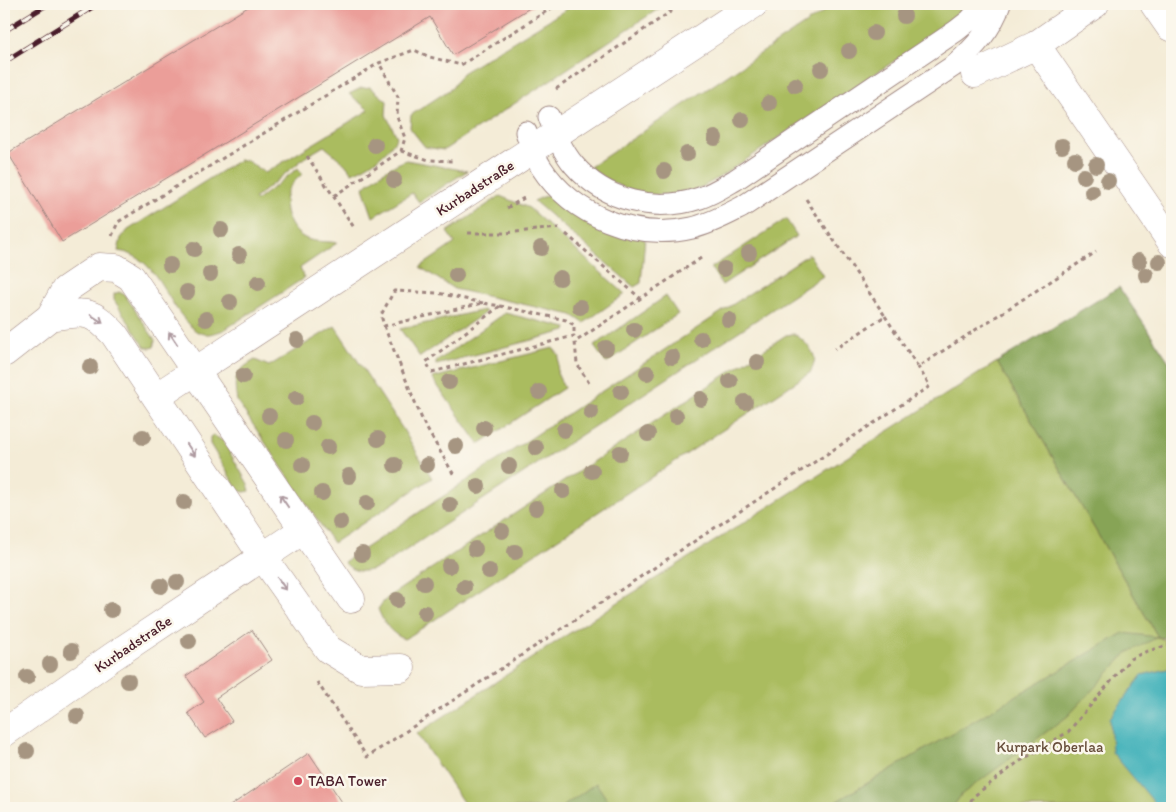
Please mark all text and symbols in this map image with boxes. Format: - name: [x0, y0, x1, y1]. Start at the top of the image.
- street label: Kurbadstraße: [433, 156, 517, 220]
- one-way arrow: [89, 314, 103, 324]
- one-way arrow: [168, 331, 178, 345]
- one-way arrow: [186, 442, 196, 456]
- one-way arrow: [279, 495, 289, 509]
- one-way arrow: [277, 577, 287, 591]
- street label: Kurbadstraße: [91, 612, 175, 676]
- park label: Kurpark Oberlaa: [997, 738, 1104, 756]
- place label: TABA Tower: [308, 772, 387, 790]
- marker: TABA Tower: [292, 775, 304, 787]

